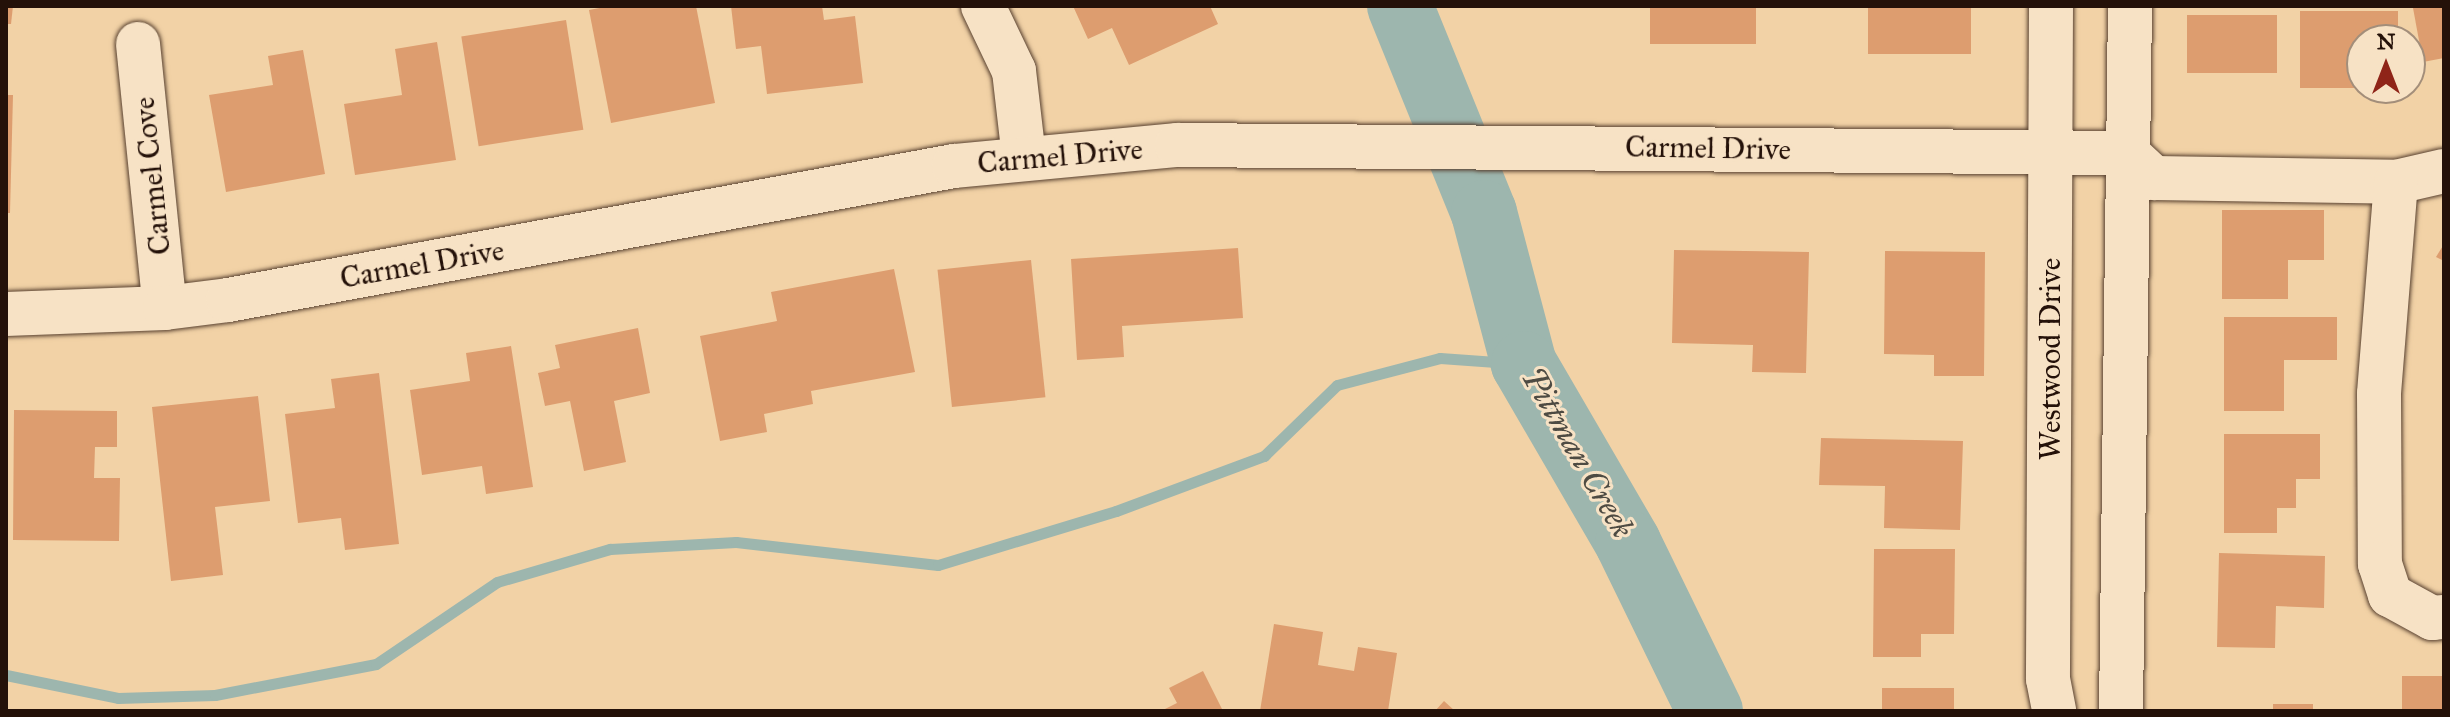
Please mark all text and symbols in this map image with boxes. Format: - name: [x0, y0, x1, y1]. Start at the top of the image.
- north arrow: [2346, 24, 2426, 104]
- text: N: [2377, 28, 2395, 55]
- street label: Carmel Cove: [126, 95, 178, 257]
- street label: Carmel Drive: [1625, 129, 1791, 167]
- street label: Carmel Drive: [976, 131, 1144, 181]
- street label: Carmel Drive: [337, 232, 507, 296]
- street label: Westwood Drive: [2032, 258, 2068, 460]
- water label: Pittman Creek: [1513, 361, 1641, 545]

